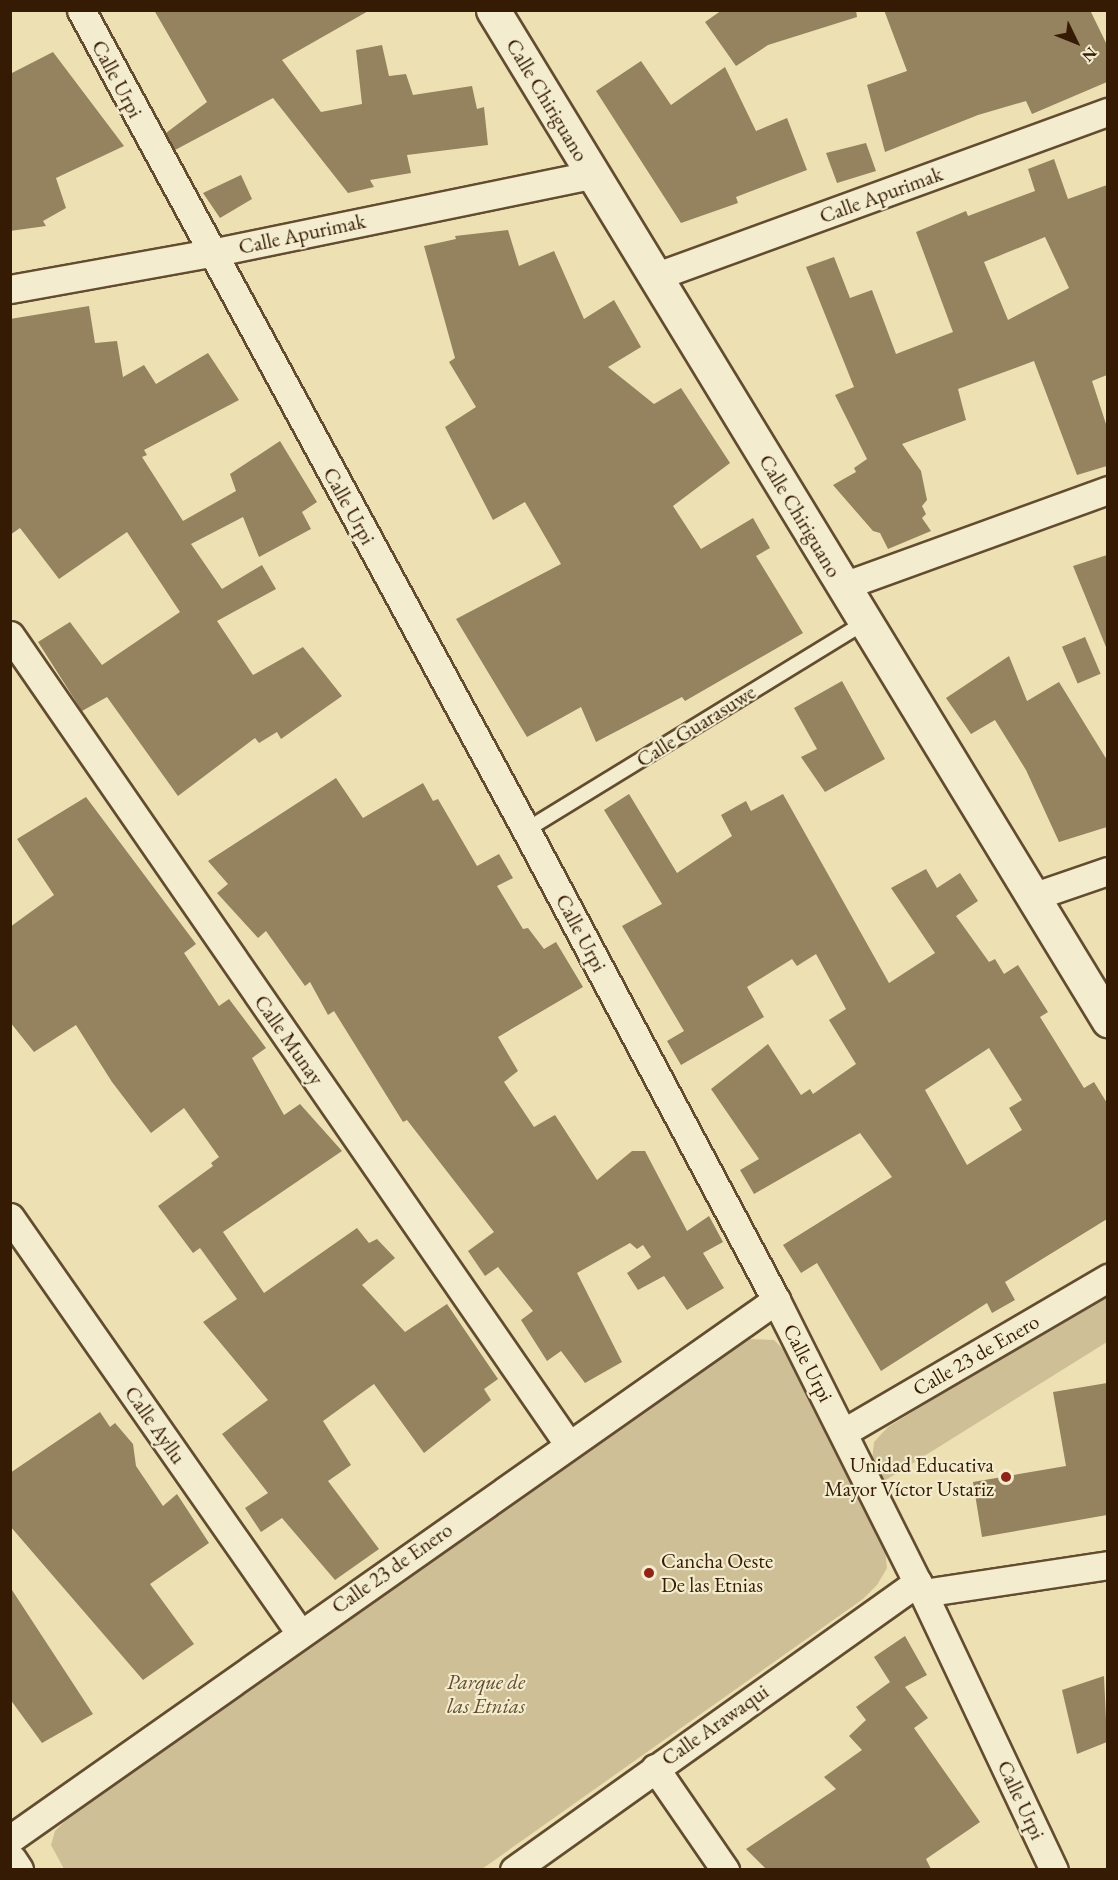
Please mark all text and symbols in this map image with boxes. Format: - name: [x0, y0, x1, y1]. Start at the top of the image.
- north arrow: [1046, 12, 1106, 72]
- street label: Calle Chiriguano: [500, 34, 594, 166]
- street label: Calle Urpi: [86, 36, 148, 122]
- text: N: [1077, 43, 1102, 67]
- street label: Calle Apurimak: [816, 161, 946, 229]
- street label: Calle Apurimak: [236, 208, 368, 260]
- street label: Calle Chiriguano: [753, 450, 847, 582]
- street label: Calle Urpi: [318, 463, 380, 549]
- street label: Calle Guarasuwe: [632, 679, 760, 773]
- street label: Calle Urpi: [550, 890, 612, 976]
- street label: Calle Munay: [249, 990, 329, 1090]
- street label: Calle 23 de Enero: [908, 1309, 1044, 1401]
- street label: Calle Urpi: [778, 1320, 838, 1406]
- street label: Calle Ayllu: [119, 1381, 191, 1469]
- place label: Unidad Educativa Mayor Víctor Ustariz: [824, 1452, 994, 1502]
- marker: Unidad Educativa Mayor Víctor Ustariz: [999, 1470, 1013, 1484]
- street label: Calle 23 de Enero: [327, 1517, 457, 1619]
- place label: Cancha Oeste De las Etnias: [661, 1548, 773, 1598]
- marker: Cancha Oeste De las Etnias: [642, 1566, 656, 1580]
- park label: Parque de las Etnias: [447, 1669, 525, 1719]
- street label: Calle Arawaqui: [657, 1679, 773, 1771]
- street label: Calle Urpi: [992, 1756, 1050, 1844]

